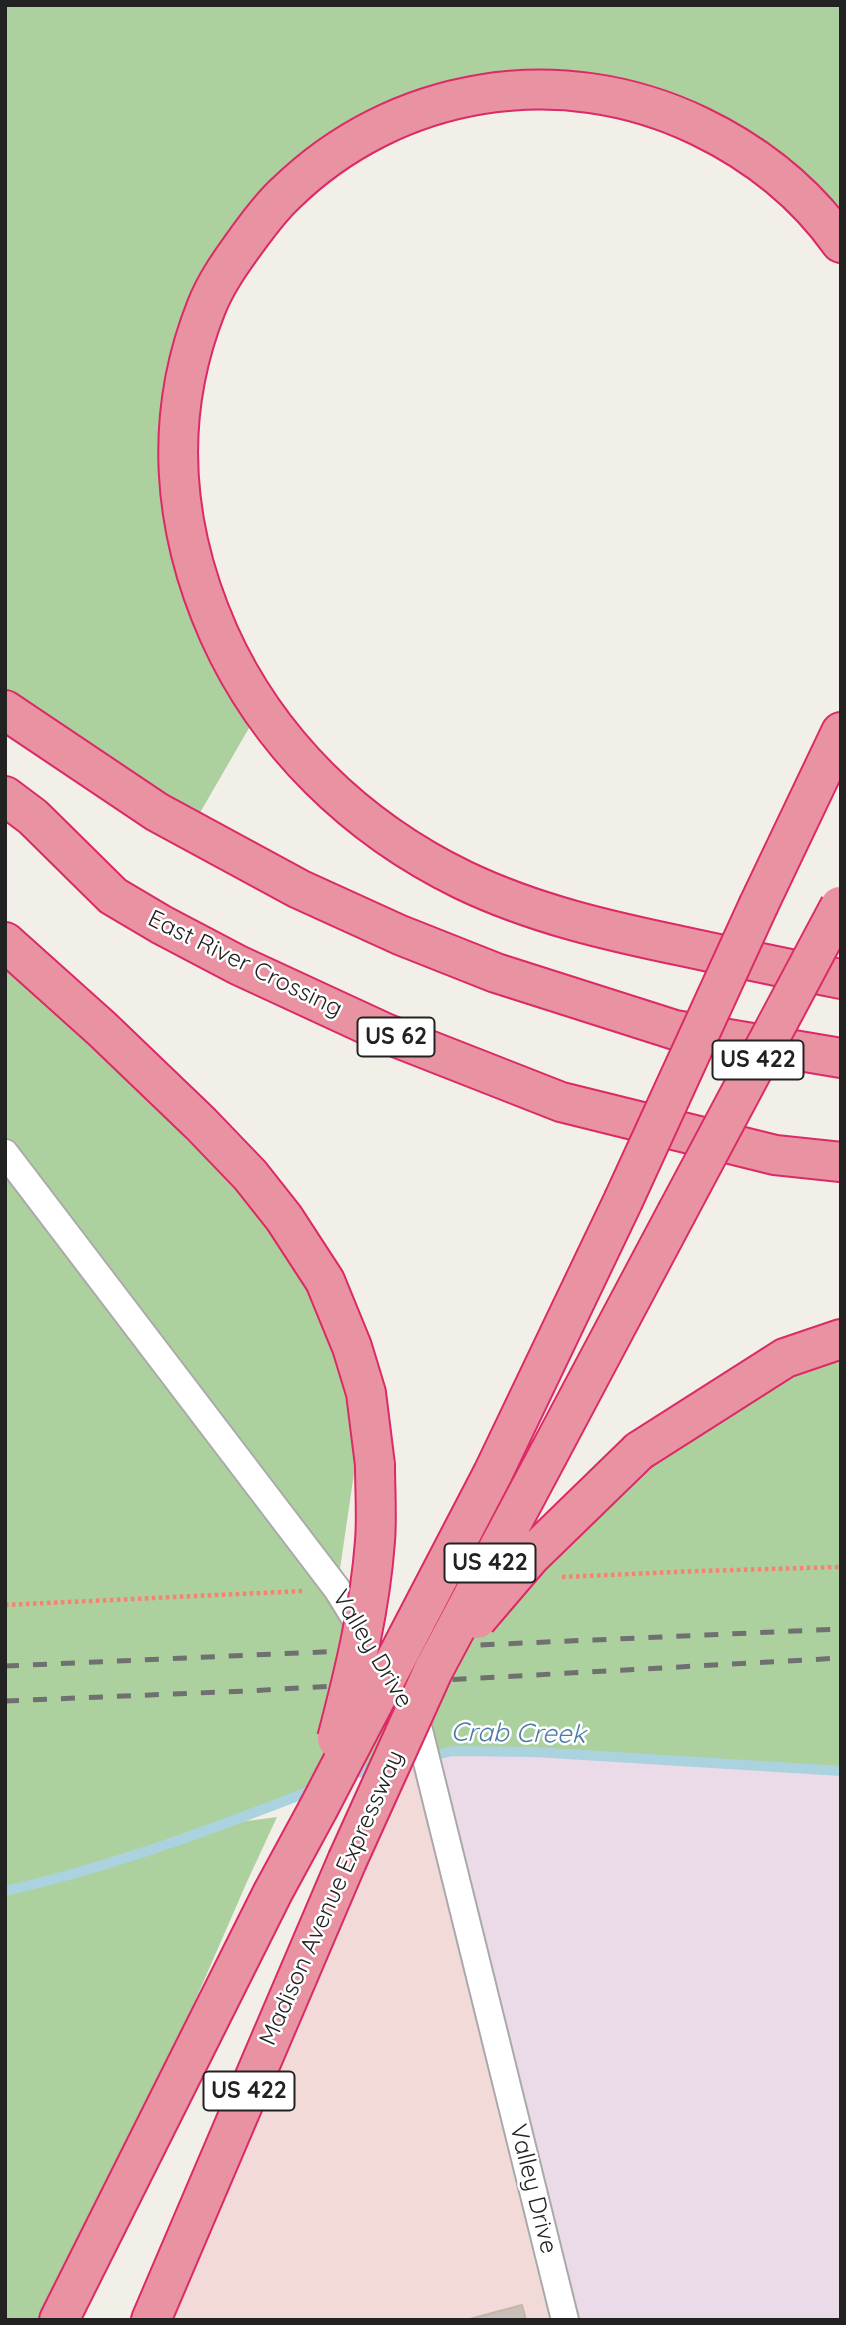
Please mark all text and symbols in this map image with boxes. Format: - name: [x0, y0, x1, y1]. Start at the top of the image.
- street label: East River Crossing: [143, 904, 347, 1024]
- road number: US 62: [358, 1018, 434, 1056]
- road number: US 422: [712, 1040, 804, 1079]
- road number: US 422: [444, 1544, 536, 1582]
- street label: Valley Drive: [326, 1585, 418, 1713]
- water label: Crab Creek: [450, 1717, 586, 1751]
- street label: Madison Avenue Expressway: [254, 1746, 410, 2050]
- road number: US 422: [204, 2072, 294, 2110]
- street label: Valley Drive: [503, 2121, 563, 2257]

